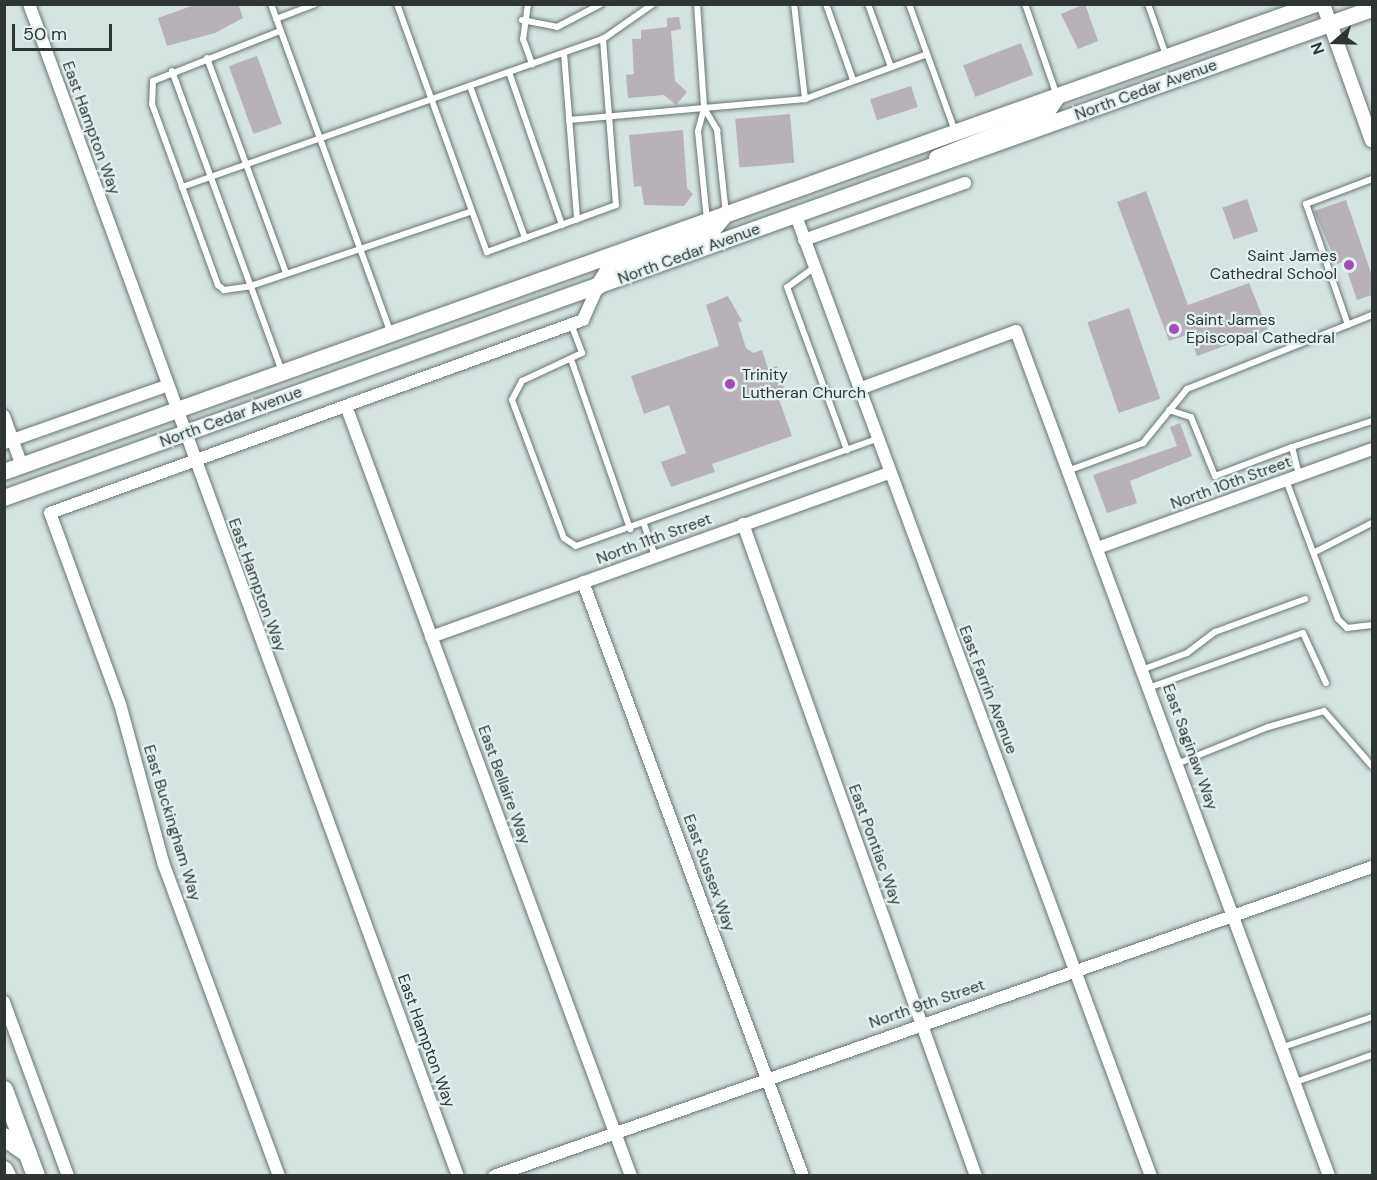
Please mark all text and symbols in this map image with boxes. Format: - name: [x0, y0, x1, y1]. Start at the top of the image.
- scale bar: [15, 12, 116, 50]
- north arrow: [1305, 12, 1365, 72]
- text: 50 m: [23, 22, 67, 46]
- text: N: [1306, 39, 1329, 57]
- street label: North Cedar Avenue: [1072, 55, 1220, 125]
- street label: East Hampton Way: [58, 59, 124, 197]
- street label: North Cedar Avenue: [615, 219, 763, 289]
- place label: Saint James Cathedral School: [1210, 246, 1337, 284]
- marker: Saint James Cathedral School: [1342, 258, 1356, 272]
- place label: Saint James Episcopal Cathedral: [1186, 310, 1335, 348]
- marker: Saint James Episcopal Cathedral: [1167, 322, 1181, 336]
- place label: Trinity Lutheran Church: [742, 365, 866, 403]
- marker: Trinity Lutheran Church: [723, 377, 737, 391]
- street label: North Cedar Avenue: [157, 382, 305, 452]
- street label: North 10th Street: [1168, 452, 1294, 514]
- street label: North 11th Street: [594, 509, 714, 569]
- street label: East Hampton Way: [224, 516, 290, 654]
- street label: East Farrin Avenue: [955, 623, 1021, 757]
- street label: East Saginaw Way: [1158, 681, 1222, 813]
- street label: East Bellaire Way: [474, 723, 534, 847]
- street label: East Buckingham Way: [139, 743, 205, 903]
- street label: East Pontiac Way: [844, 782, 906, 908]
- street label: East Sussex Way: [679, 812, 739, 934]
- street label: East Hampton Way: [393, 972, 459, 1110]
- street label: North 9th Street: [867, 975, 987, 1033]

